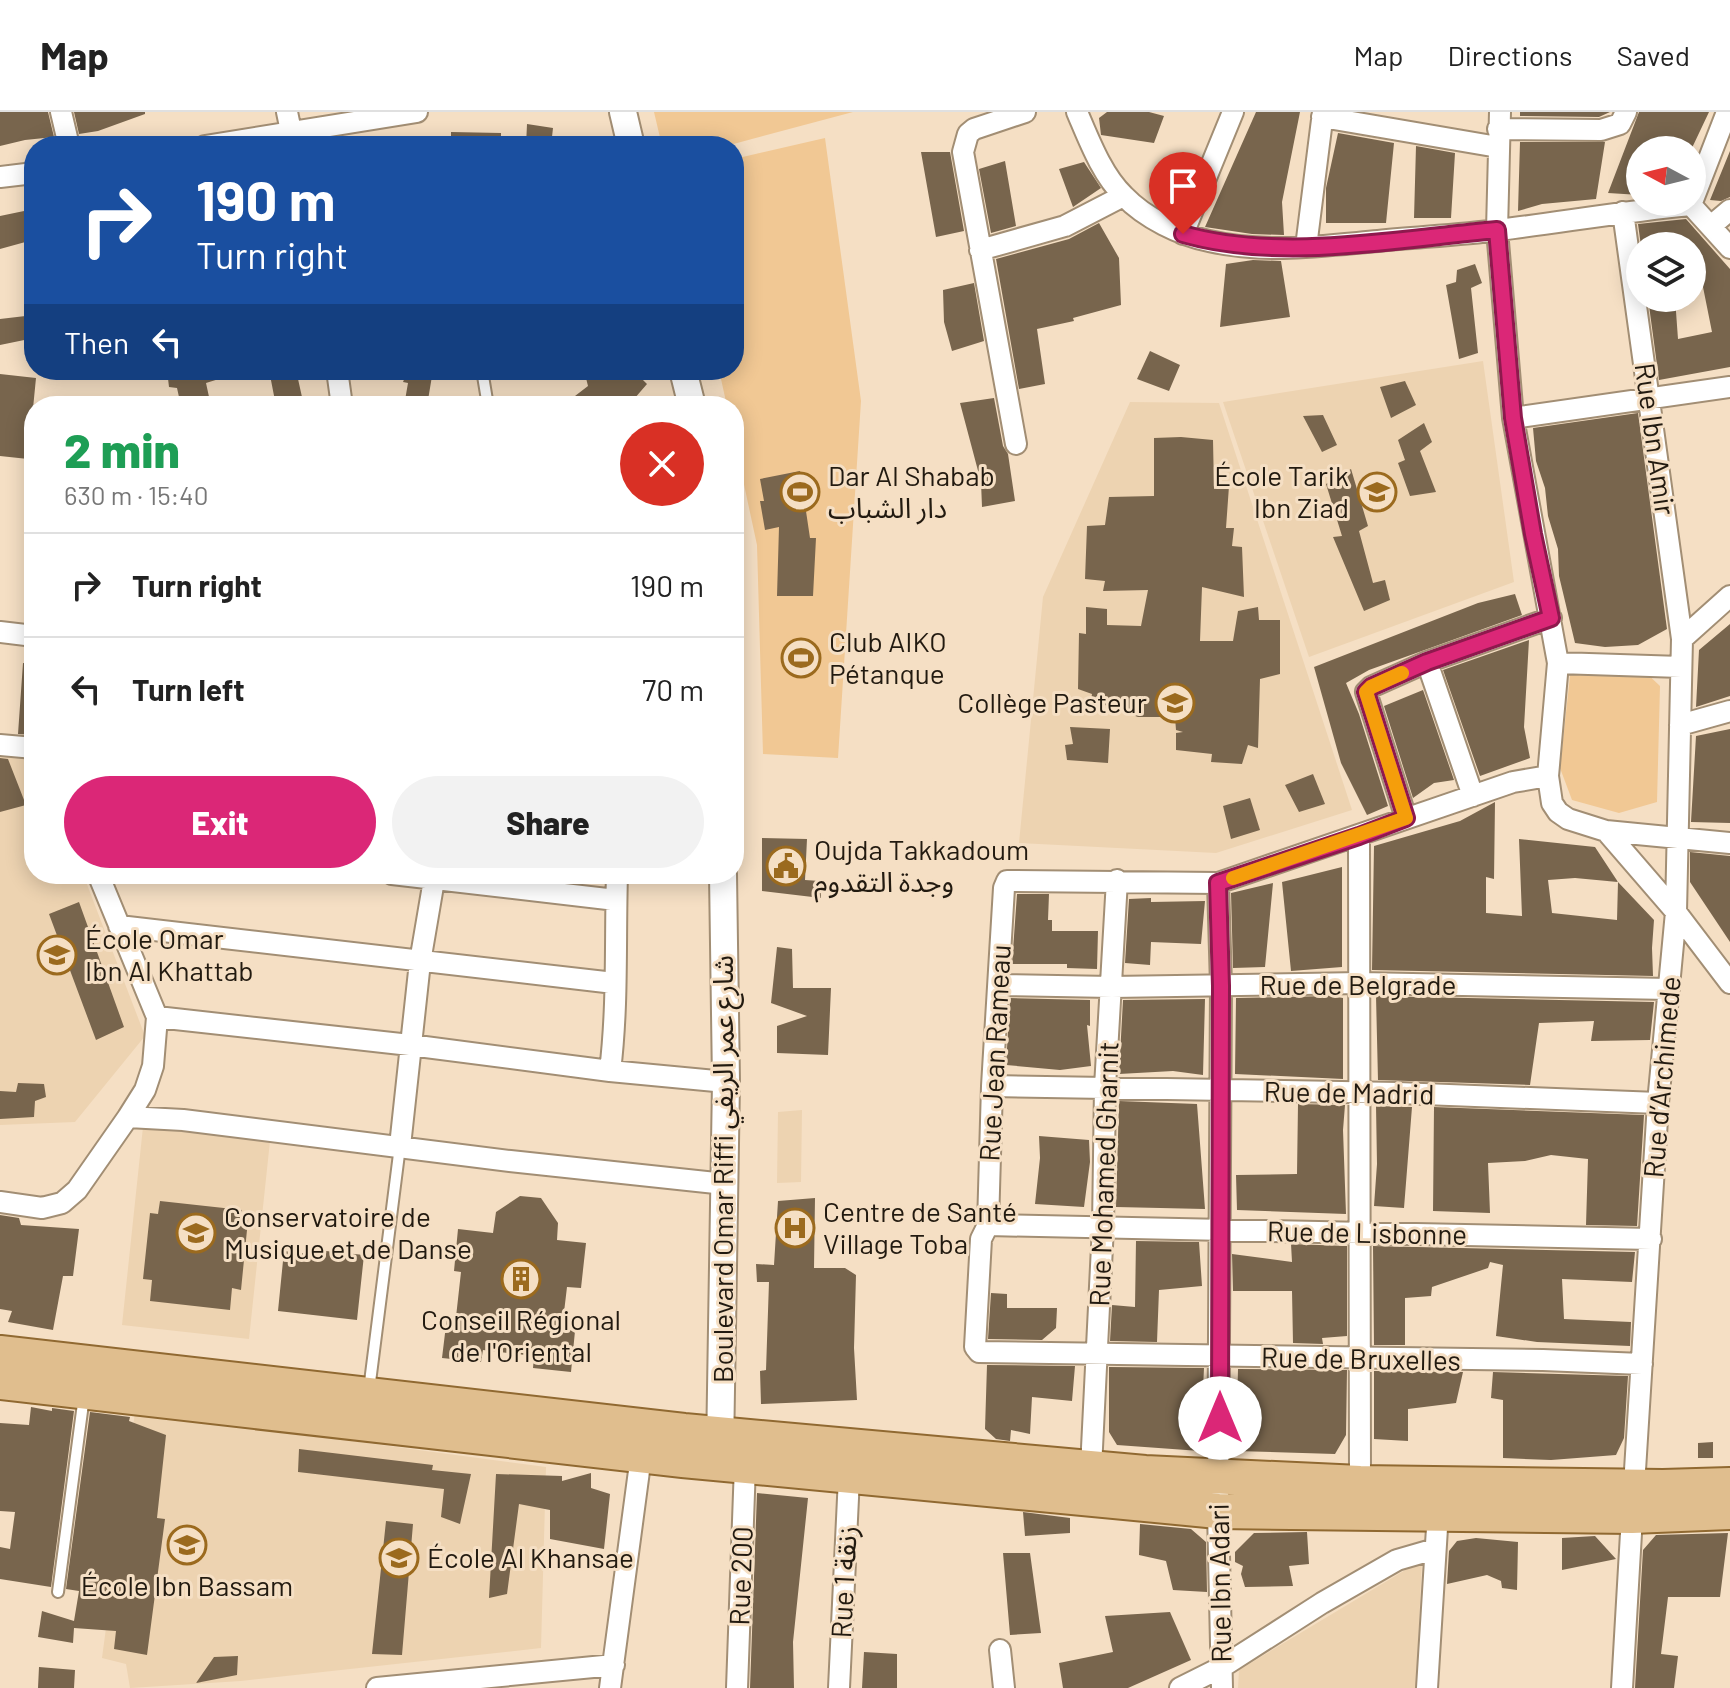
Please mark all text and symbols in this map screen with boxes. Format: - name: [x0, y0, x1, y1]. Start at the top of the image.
- text: Map: [40, 32, 109, 78]
- text: Map: [1354, 38, 1403, 72]
- text: Directions: [1447, 38, 1573, 72]
- text: Saved: [1617, 38, 1690, 72]
- north arrow: [1626, 136, 1706, 216]
- map controls: [1626, 136, 1706, 312]
- pin: [1149, 152, 1217, 234]
- icon: arrive: [1161, 164, 1205, 208]
- text: 190 m: [196, 165, 335, 232]
- icon: right: [64, 168, 168, 272]
- button: layers: [1626, 232, 1706, 312]
- text: Turn right: [196, 233, 348, 276]
- icon: left: [145, 320, 189, 364]
- text: Then: [64, 324, 129, 360]
- street label: Rue Ibn Amir: [1628, 361, 1683, 517]
- text: 2 min: [64, 420, 180, 478]
- button: close: [620, 422, 704, 506]
- place label: Dar Al Shabab دار الشباب: [828, 458, 995, 525]
- place label: École Tarik Ibn Ziad: [1214, 458, 1349, 524]
- sports icon: Dar Al Shabab دار الشباب: [779, 471, 821, 513]
- school or university icon: École Tarik Ibn Ziad: [1356, 471, 1398, 513]
- text: 630 m · 15:40: [64, 479, 208, 510]
- icon: right: [64, 563, 108, 607]
- text: Turn right: [132, 567, 262, 603]
- text: 190 m: [630, 567, 704, 603]
- place label: Club AIKO Pétanque: [829, 624, 947, 690]
- sports icon: Club AIKO Pétanque: [780, 637, 822, 679]
- icon: left: [64, 667, 108, 711]
- text: Turn left: [132, 671, 245, 707]
- text: 70 m: [642, 671, 704, 707]
- school or university icon: Collège Pasteur: [1154, 682, 1196, 724]
- place label: Collège Pasteur: [957, 685, 1147, 719]
- button: Exit: [64, 776, 376, 868]
- button: Share: [392, 776, 704, 868]
- place label: Oujda Takkadoum وجدة التقدوم: [814, 832, 1029, 903]
- public building icon: Oujda Takkadoum وجدة التقدوم: [765, 845, 807, 887]
- place label: École Omar Ibn Al Khattab: [85, 921, 254, 987]
- school or university icon: École Omar Ibn Al Khattab: [36, 934, 78, 976]
- street label: Rue Jean Rameau: [971, 944, 1017, 1162]
- street label: Boulevard Omar Riffi شارع عمر الريفي: [705, 955, 744, 1383]
- street label: Rue de Belgrade: [1259, 967, 1457, 1001]
- street label: Rue d’Archimede: [1635, 975, 1687, 1179]
- street label: Rue Mohamed Gharnit: [1081, 1041, 1125, 1307]
- street label: Rue de Madrid: [1263, 1074, 1435, 1110]
- place label: Centre de Santé Village Toba: [823, 1194, 1017, 1260]
- place label: Conservatoire de Musique et de Danse: [224, 1199, 472, 1265]
- hospital icon: Centre de Santé Village Toba: [774, 1207, 816, 1249]
- school or university icon: Conservatoire de Musique et de Danse: [175, 1212, 217, 1254]
- street label: Rue de Lisbonne: [1267, 1213, 1467, 1251]
- building icon: Conseil Régional de l'Oriental: [500, 1258, 542, 1300]
- place label: Conseil Régional de l'Oriental: [421, 1302, 621, 1368]
- street label: Rue de Bruxelles: [1261, 1339, 1461, 1377]
- position arrow: [1178, 1376, 1262, 1460]
- street label: Rue Ibn Adari: [1201, 1503, 1237, 1663]
- school or university icon: École Ibn Bassam: [166, 1524, 208, 1566]
- street label: Rue 1 زنقة: [823, 1525, 864, 1639]
- street label: Rue 200: [721, 1526, 759, 1626]
- school or university icon: École Al Khansae: [378, 1537, 420, 1579]
- place label: École Al Khansae: [427, 1540, 634, 1574]
- place label: École Ibn Bassam: [81, 1568, 293, 1602]

